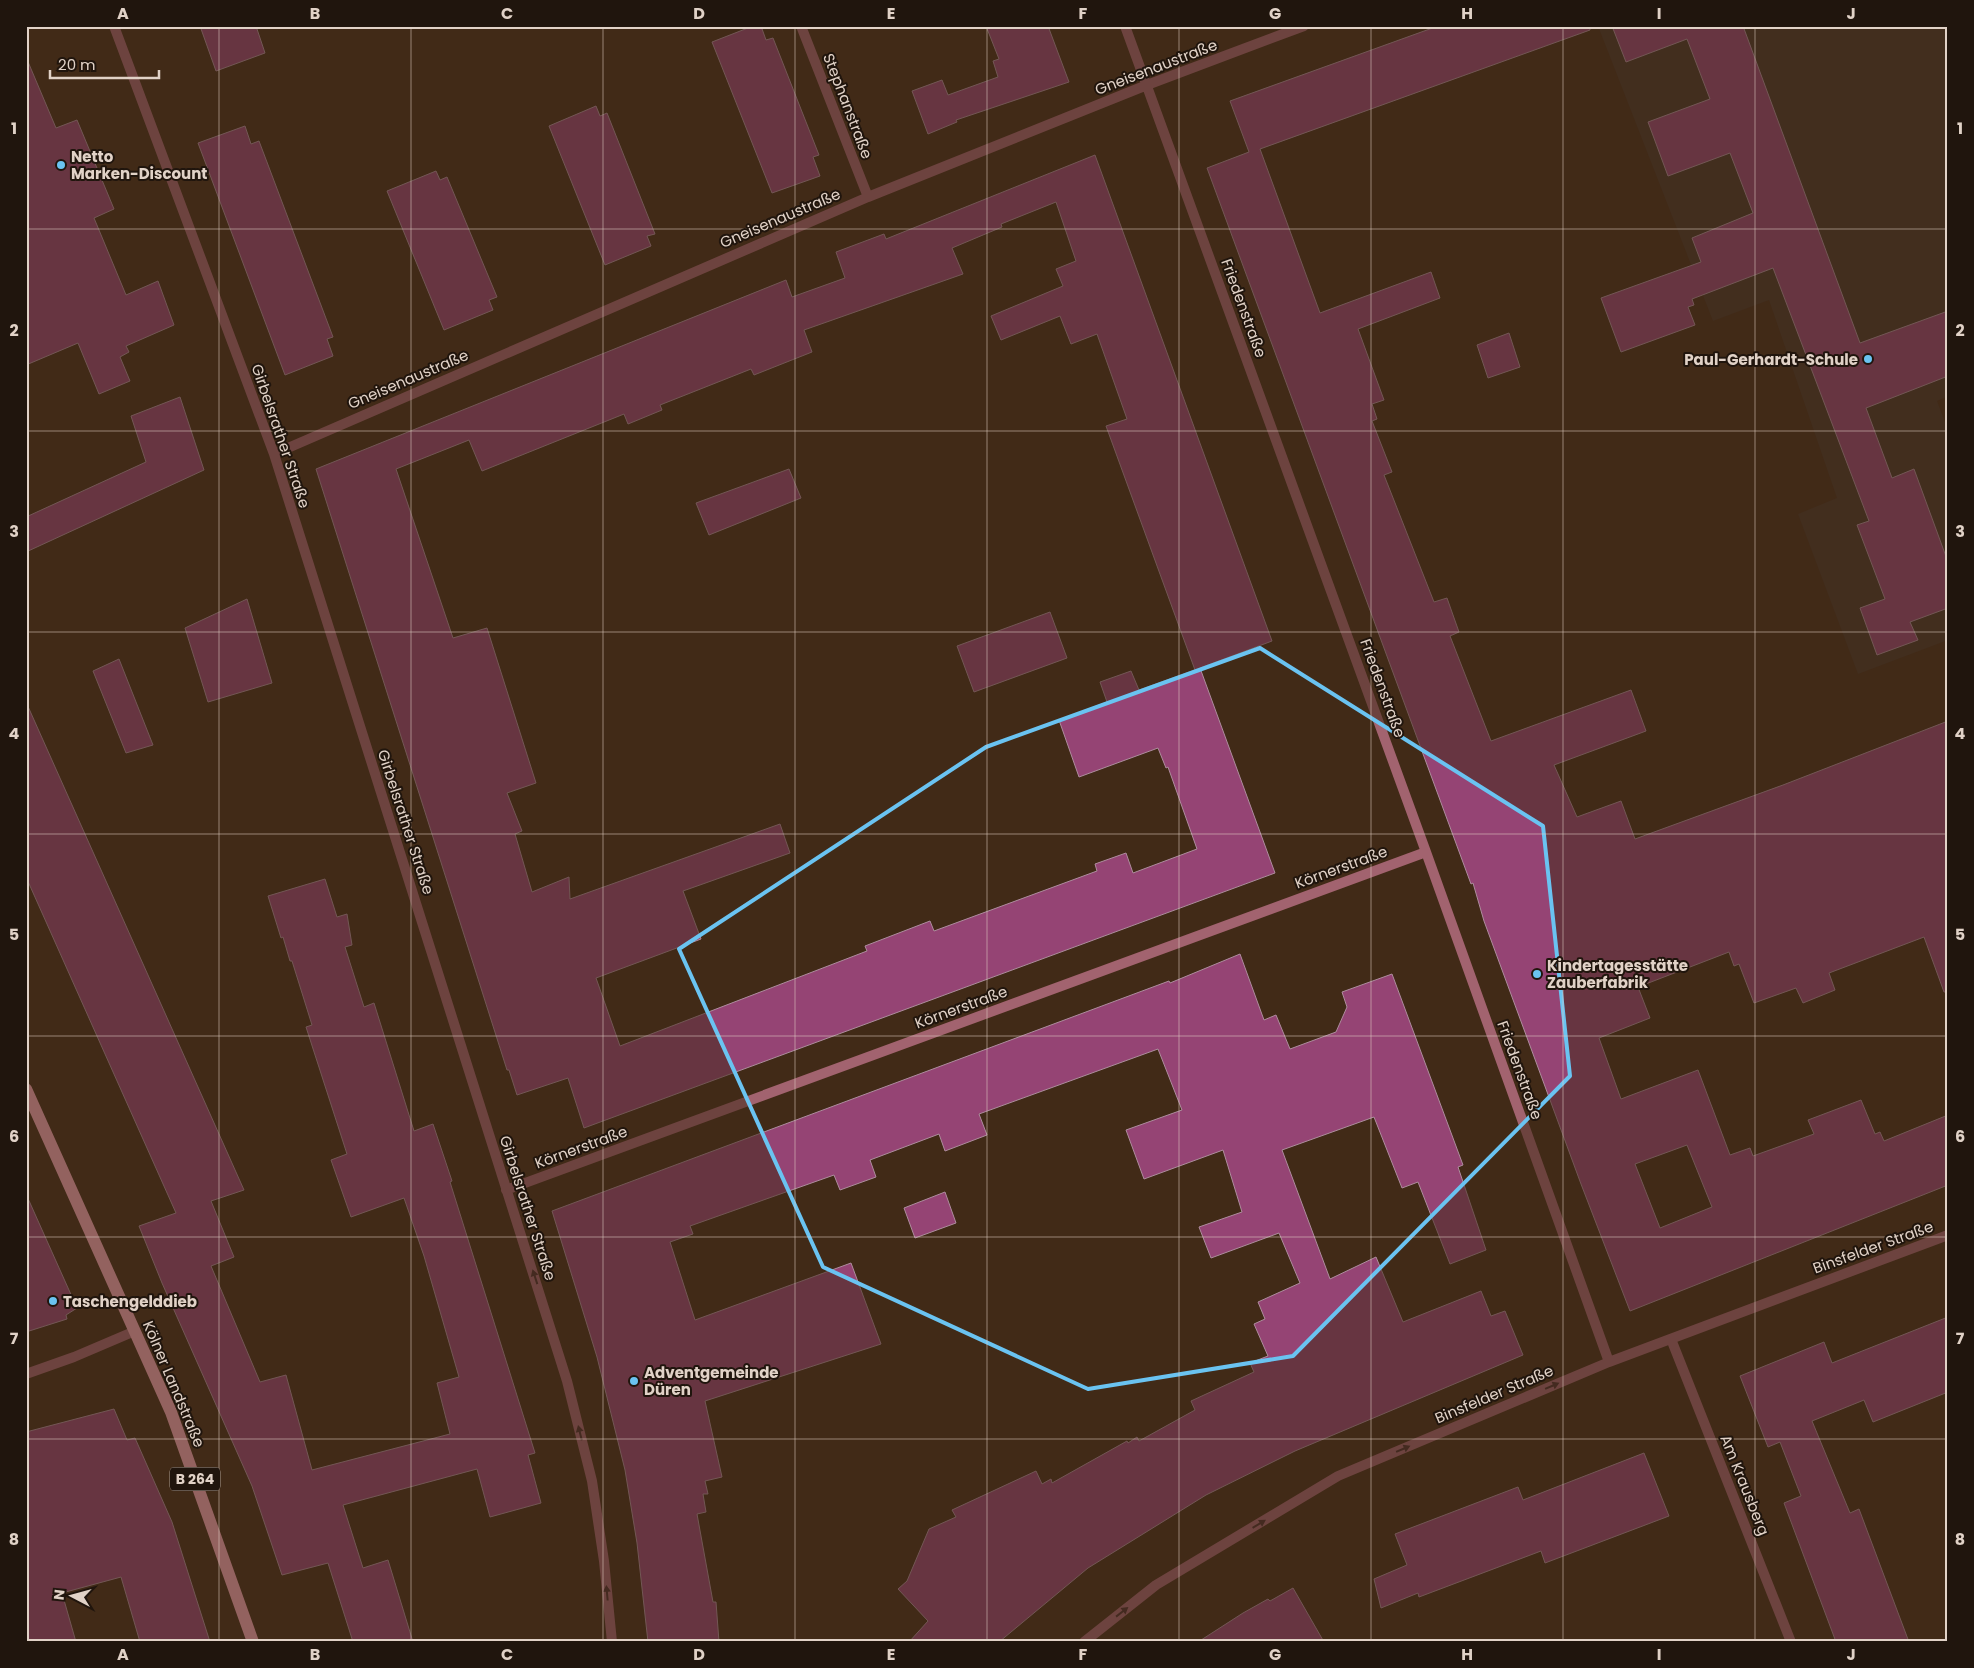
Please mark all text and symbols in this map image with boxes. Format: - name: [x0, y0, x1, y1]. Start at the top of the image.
- text: A: [117, 2, 129, 25]
- text: B: [310, 2, 320, 25]
- text: C: [501, 2, 513, 25]
- text: D: [693, 2, 705, 25]
- text: E: [887, 2, 895, 25]
- text: F: [1079, 2, 1088, 25]
- text: G: [1269, 2, 1281, 25]
- text: H: [1461, 2, 1473, 25]
- text: I: [1657, 2, 1661, 25]
- text: J: [1846, 2, 1856, 25]
- street label: Gneisenaustraße: [1092, 34, 1220, 100]
- scale bar: [50, 48, 159, 80]
- street label: Stephanstraße: [818, 50, 878, 162]
- text: 20 m: [58, 54, 96, 75]
- text: 1: [11, 117, 17, 140]
- text: 1: [1957, 117, 1963, 140]
- place label: Netto Marken-Discount: [71, 146, 207, 184]
- marker: Netto Marken-Discount: [55, 159, 67, 171]
- street label: Gneisenaustraße: [716, 183, 844, 253]
- street label: Friedenstraße: [1216, 256, 1272, 360]
- text: 2: [9, 319, 19, 342]
- text: 2: [1955, 319, 1965, 342]
- street label: Gneisenaustraße: [344, 344, 472, 414]
- place label: Paul-Gerhardt-Schule: [1684, 349, 1858, 370]
- marker: Paul-Gerhardt-Schule: [1862, 353, 1874, 365]
- street label: Girbelsrather Straße: [246, 361, 316, 511]
- text: 3: [9, 520, 19, 543]
- text: 3: [1955, 520, 1965, 543]
- street label: Friedenstraße: [1355, 636, 1411, 740]
- text: 4: [9, 722, 20, 745]
- text: 4: [1955, 722, 1966, 745]
- street label: Girbelsrather Straße: [373, 747, 439, 897]
- street label: Körnerstraße: [1292, 841, 1390, 893]
- text: 5: [9, 923, 19, 946]
- text: 5: [1955, 923, 1965, 946]
- place label: Kindertagesstätte Zauberfabrik: [1547, 955, 1688, 993]
- marker: Kindertagesstätte Zauberfabrik: [1531, 968, 1543, 980]
- street label: Körnerstraße: [912, 981, 1010, 1033]
- street label: Friedenstraße: [1492, 1018, 1548, 1122]
- street label: Körnerstraße: [532, 1121, 630, 1173]
- text: 6: [9, 1125, 19, 1148]
- text: 6: [1955, 1125, 1965, 1148]
- street label: Girbelsrather Straße: [495, 1133, 561, 1283]
- street label: Binsfelder Straße: [1810, 1215, 1936, 1279]
- one-way arrow: [530, 1270, 538, 1285]
- place label: Taschengelddieb: [63, 1291, 197, 1312]
- marker: Taschengelddieb: [47, 1295, 59, 1307]
- street label: Kölner Landstraße: [138, 1317, 210, 1451]
- text: 7: [10, 1327, 19, 1350]
- text: 7: [1956, 1327, 1965, 1350]
- street label: Binsfelder Straße: [1432, 1360, 1556, 1428]
- place label: Adventgemeinde Düren: [644, 1362, 779, 1400]
- marker: Adventgemeinde Düren: [628, 1375, 640, 1387]
- one-way arrow: [1545, 1381, 1559, 1389]
- one-way arrow: [576, 1426, 584, 1441]
- street label: Am Krausberg: [1715, 1432, 1775, 1538]
- one-way arrow: [1395, 1445, 1410, 1452]
- road number: B 264: [170, 1468, 220, 1490]
- one-way arrow: [1252, 1519, 1265, 1528]
- text: 8: [9, 1528, 19, 1551]
- text: 8: [1955, 1528, 1965, 1551]
- north arrow: [48, 1570, 98, 1620]
- one-way arrow: [603, 1585, 611, 1601]
- text: N: [49, 1588, 70, 1601]
- one-way arrow: [1115, 1606, 1128, 1617]
- text: A: [117, 1643, 129, 1666]
- text: B: [310, 1643, 320, 1666]
- text: C: [501, 1643, 513, 1666]
- text: D: [693, 1643, 705, 1666]
- text: E: [887, 1643, 895, 1666]
- text: F: [1079, 1643, 1088, 1666]
- text: G: [1269, 1643, 1281, 1666]
- text: H: [1461, 1643, 1473, 1666]
- text: I: [1657, 1643, 1661, 1666]
- text: J: [1846, 1643, 1856, 1666]

